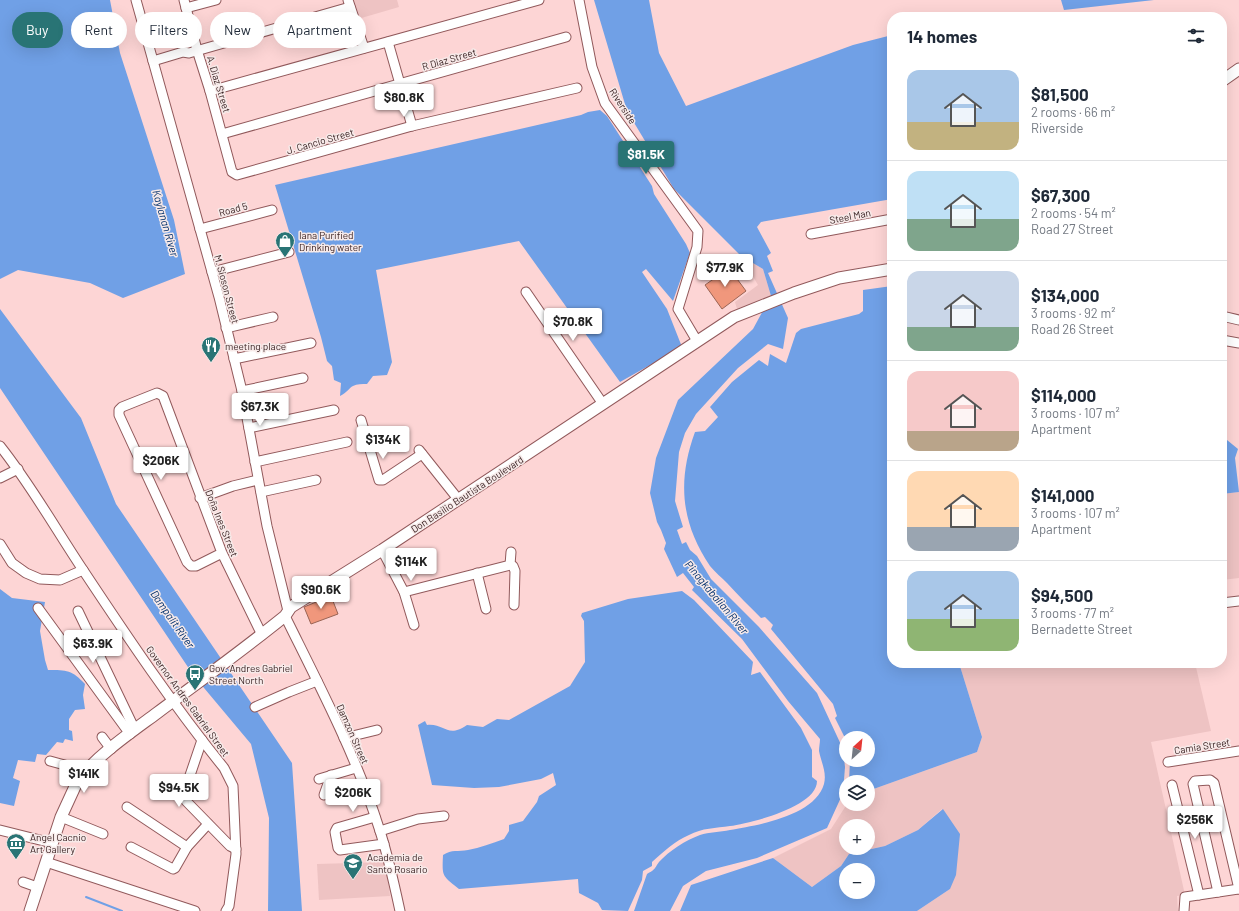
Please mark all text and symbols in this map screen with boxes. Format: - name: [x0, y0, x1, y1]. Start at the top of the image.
- chip: Buy: [12, 12, 63, 48]
- chip: Rent: [71, 12, 127, 48]
- chip: Filters: [135, 12, 202, 48]
- chip: New: [210, 12, 265, 48]
- chip: Apartment: [273, 12, 366, 48]
- icon: filters: [1185, 25, 1207, 47]
- text: 14 homes: [907, 26, 977, 46]
- street label: R Diaz Street: [421, 45, 478, 72]
- street label: A. Diaz Street: [205, 54, 233, 114]
- pin: $80.8K: [371, 84, 437, 118]
- text: $81,500: [1031, 84, 1089, 104]
- street label: Riverside: [607, 86, 639, 126]
- icon: home: [939, 86, 987, 134]
- text: $80.8K: [384, 89, 424, 105]
- text: 2 rooms · 66 m²: [1031, 104, 1115, 120]
- text: Riverside: [1031, 120, 1083, 136]
- street label: J. Cancio Street: [285, 126, 355, 156]
- pin: $81.5K: [613, 141, 679, 175]
- text: $81.5K: [627, 146, 665, 162]
- text: $67,300: [1031, 185, 1090, 205]
- icon: home: [939, 187, 987, 235]
- water label: Kaylanan River: [150, 188, 182, 259]
- street label: Road 5: [217, 199, 249, 219]
- text: 2 rooms · 54 m²: [1031, 205, 1116, 221]
- street label: Steel Man: [828, 206, 872, 226]
- text: Road 27 Street: [1031, 221, 1114, 237]
- place label: Iana Purified Drinking water: [299, 229, 362, 253]
- shop icon: Iana Purified Drinking water: [274, 230, 296, 258]
- street label: M. Sioson Street: [212, 253, 242, 325]
- pin: $77.9K: [692, 254, 758, 288]
- text: $77.9K: [706, 259, 744, 275]
- text: $134,000: [1031, 285, 1099, 305]
- icon: home: [939, 287, 987, 335]
- text: 3 rooms · 92 m²: [1031, 305, 1115, 321]
- pin: $70.8K: [540, 308, 606, 342]
- text: $70.8K: [553, 313, 593, 329]
- text: Road 26 Street: [1031, 321, 1114, 337]
- restaurant icon: meeting place: [200, 335, 222, 363]
- place label: meeting place: [225, 340, 286, 352]
- text: $114,000: [1031, 385, 1096, 405]
- icon: home: [939, 387, 987, 435]
- pin: $67.3K: [227, 393, 293, 427]
- text: $67.3K: [241, 398, 279, 414]
- text: 3 rooms · 107 m²: [1031, 405, 1120, 421]
- text: Apartment: [1031, 421, 1092, 437]
- pin: $134K: [355, 426, 411, 460]
- text: $134K: [365, 431, 401, 447]
- pin: $206K: [133, 447, 189, 481]
- text: $206K: [142, 452, 180, 468]
- street label: Don Basilio Bautista Boulevard: [408, 453, 526, 535]
- text: $141,000: [1031, 485, 1095, 505]
- icon: home: [939, 487, 987, 535]
- street label: Doña Ines Street: [203, 488, 241, 559]
- text: 3 rooms · 107 m²: [1031, 505, 1120, 521]
- text: Apartment: [1031, 521, 1092, 537]
- pin: $114K: [383, 548, 439, 582]
- text: $114K: [395, 553, 427, 569]
- water label: Pinagkabalian River: [683, 558, 752, 637]
- pin: $90.6K: [288, 576, 354, 610]
- text: $90.6K: [301, 581, 341, 597]
- text: $94,500: [1031, 585, 1093, 605]
- icon: home: [939, 587, 987, 635]
- water label: Dampalit River: [148, 588, 198, 651]
- text: 3 rooms · 77 m²: [1031, 605, 1114, 621]
- text: Bernadette Street: [1031, 621, 1133, 637]
- pin: $63.9K: [60, 630, 126, 664]
- text: $63.9K: [73, 635, 113, 651]
- street label: Governor Andres Gabriel Street: [144, 643, 232, 759]
- place label: Gov. Andres Gabriel Street North: [209, 662, 292, 686]
- bus stop icon: Gov. Andres Gabriel Street North: [184, 663, 206, 691]
- street label: Damzon Street: [334, 702, 372, 766]
- north arrow: [839, 731, 875, 767]
- map controls: [839, 731, 875, 899]
- street label: Camia Street: [1173, 736, 1231, 756]
- pin: $141K: [56, 760, 112, 794]
- text: $141K: [68, 765, 100, 781]
- pin: $94.5K: [146, 774, 212, 808]
- button: layers: [839, 775, 875, 811]
- text: $94.5K: [159, 779, 199, 795]
- pin: $206K: [325, 779, 381, 813]
- text: $206K: [334, 784, 372, 800]
- pin: $256K: [1167, 806, 1223, 840]
- text: $256K: [1177, 811, 1213, 827]
- button: +: [839, 819, 875, 855]
- place label: Angel Cacnio Art Gallery: [30, 831, 86, 855]
- museum icon: Angel Cacnio Art Gallery: [5, 832, 27, 860]
- place label: Academia de Santo Rosario: [367, 851, 427, 875]
- school or university icon: Academia de Santo Rosario: [342, 852, 364, 880]
- button: −: [839, 863, 875, 899]

